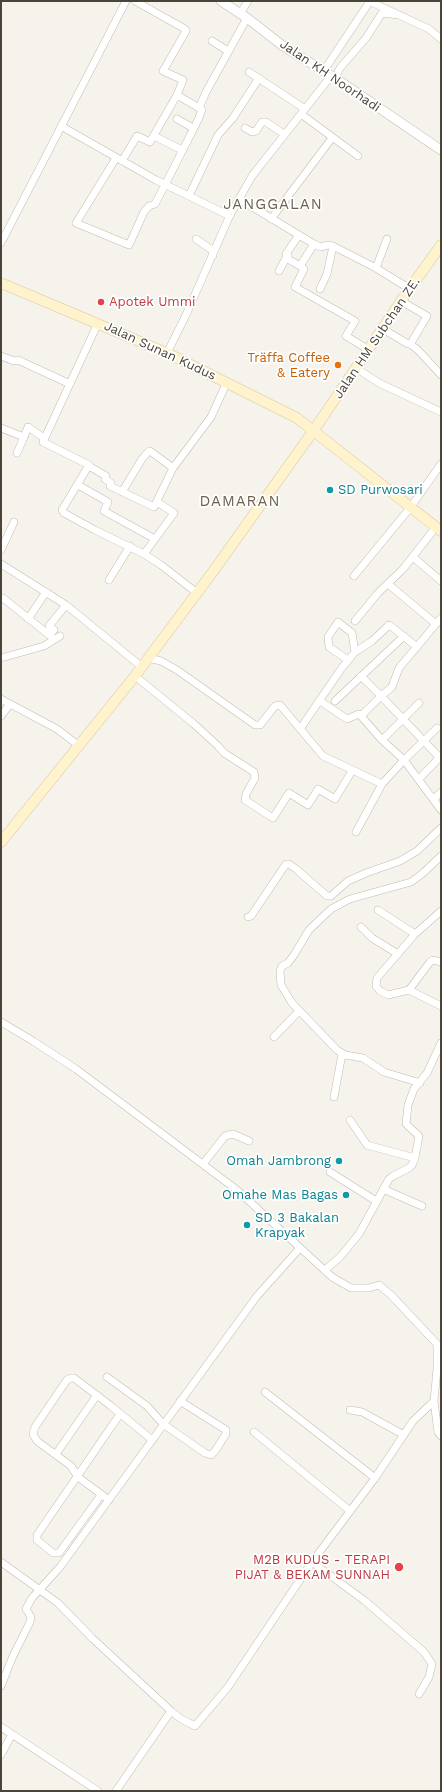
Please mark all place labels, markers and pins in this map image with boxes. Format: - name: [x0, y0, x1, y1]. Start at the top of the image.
- place label: Apotek Ummi: [109, 294, 196, 310]
- marker: Apotek Ummi: [96, 297, 106, 307]
- place label: Träffa Coffee & Eatery: [247, 350, 330, 381]
- marker: Träffa Coffee & Eatery: [333, 360, 343, 370]
- place label: SD Purwosari: [338, 482, 423, 498]
- marker: SD Purwosari: [325, 485, 335, 495]
- place label: Omah Jambrong: [226, 1153, 331, 1169]
- marker: Omah Jambrong: [334, 1156, 344, 1166]
- place label: Omahe Mas Bagas: [222, 1187, 338, 1203]
- marker: Omahe Mas Bagas: [341, 1190, 351, 1200]
- place label: SD 3 Bakalan Krapyak: [255, 1210, 339, 1241]
- marker: SD 3 Bakalan Krapyak: [242, 1220, 252, 1230]
- place label: M2B KUDUS - TERAPI PIJAT & BEKAM SUNNAH: [235, 1552, 390, 1583]
- marker: M2B KUDUS - TERAPI PIJAT & BEKAM SUNNAH: [393, 1561, 405, 1573]

